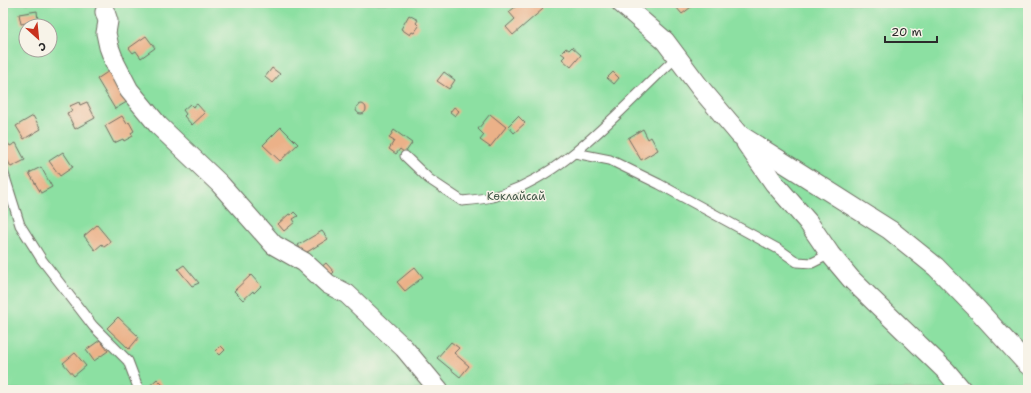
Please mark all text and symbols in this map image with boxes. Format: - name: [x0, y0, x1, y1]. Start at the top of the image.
- north arrow: [18, 18, 58, 58]
- scale bar: [885, 18, 937, 44]
- text: 20 m: [891, 24, 922, 40]
- text: С: [36, 38, 49, 55]
- park label: Көклайсай: [487, 189, 545, 204]

